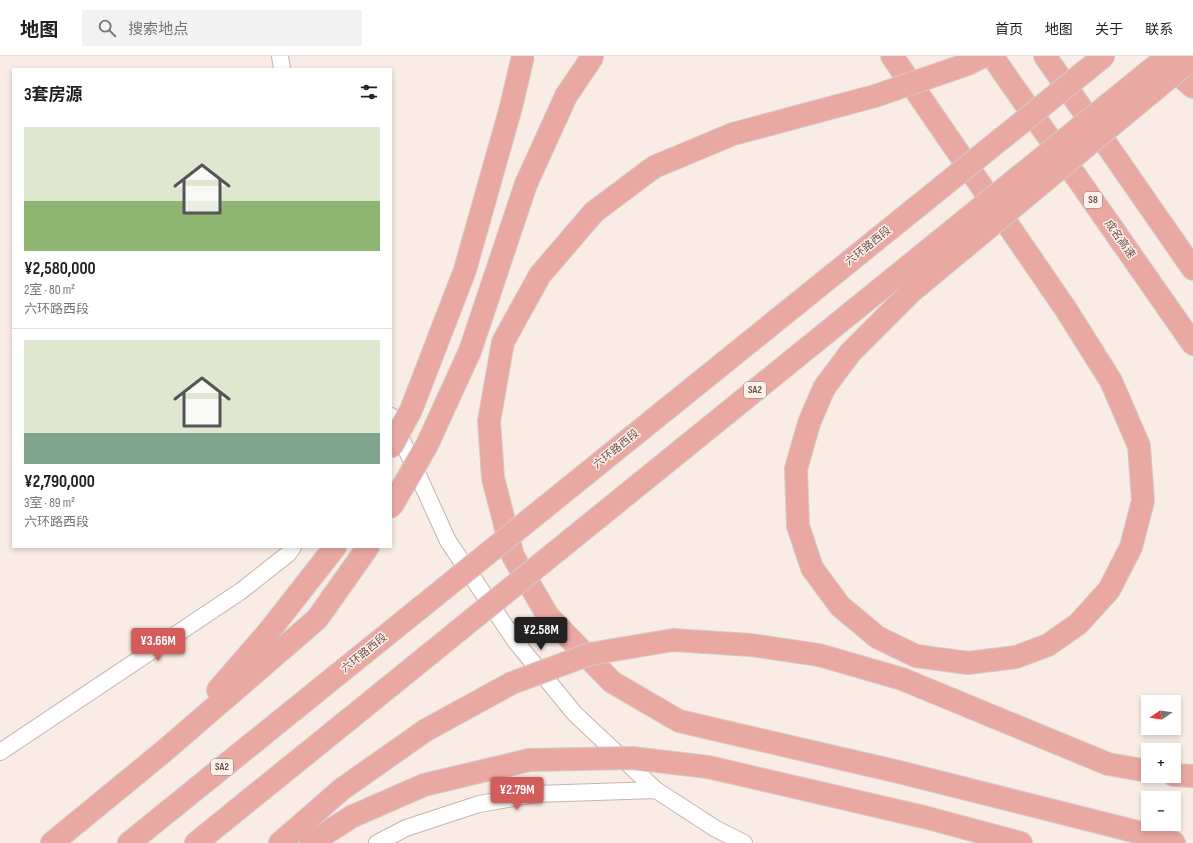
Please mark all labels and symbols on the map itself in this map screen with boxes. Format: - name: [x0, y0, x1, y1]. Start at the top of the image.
- road number: S8: [1084, 192, 1102, 208]
- street label: 成名高速: [1102, 217, 1138, 261]
- street label: 六环路西段: [843, 224, 893, 268]
- road number: SA2: [744, 382, 766, 398]
- street label: 六环路西段: [591, 427, 641, 471]
- pin: ¥2.58M: [508, 617, 574, 651]
- pin: ¥3.66M: [125, 628, 191, 662]
- street label: 六环路西段: [339, 631, 389, 675]
- north arrow: [1141, 695, 1181, 735]
- road number: SA2: [211, 759, 233, 775]
- pin: ¥2.79M: [484, 777, 550, 811]

